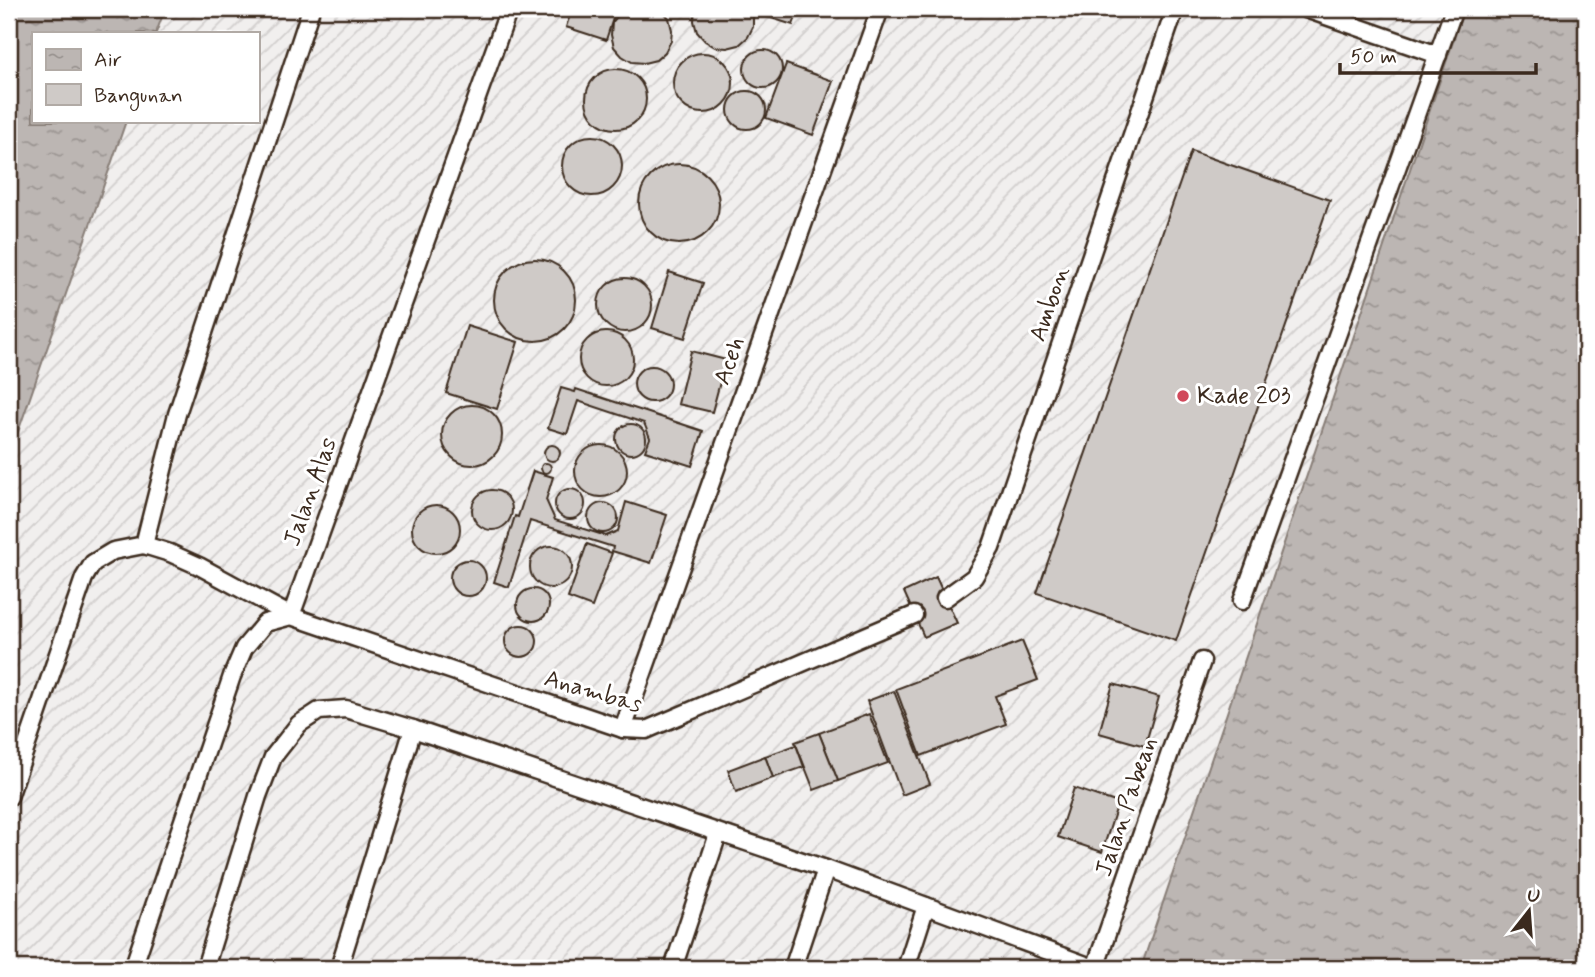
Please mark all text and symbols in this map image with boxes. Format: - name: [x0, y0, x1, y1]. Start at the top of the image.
- legend: [32, 32, 259, 122]
- scale bar: [1340, 32, 1536, 76]
- text: 50 m: [1350, 43, 1397, 71]
- text: Air: [94, 46, 122, 74]
- text: Bangunan: [94, 82, 183, 111]
- street label: Ambon: [1023, 262, 1077, 346]
- street label: Aceh: [707, 333, 753, 389]
- place label: Kade 203: [1197, 381, 1291, 412]
- marker: Kade 203: [1175, 388, 1191, 404]
- street label: Jalan Alas: [277, 433, 345, 551]
- street label: Anambas: [541, 663, 646, 721]
- street label: Jalan Pabean: [1089, 733, 1165, 881]
- north arrow: [1494, 876, 1564, 946]
- text: U: [1524, 882, 1543, 910]

